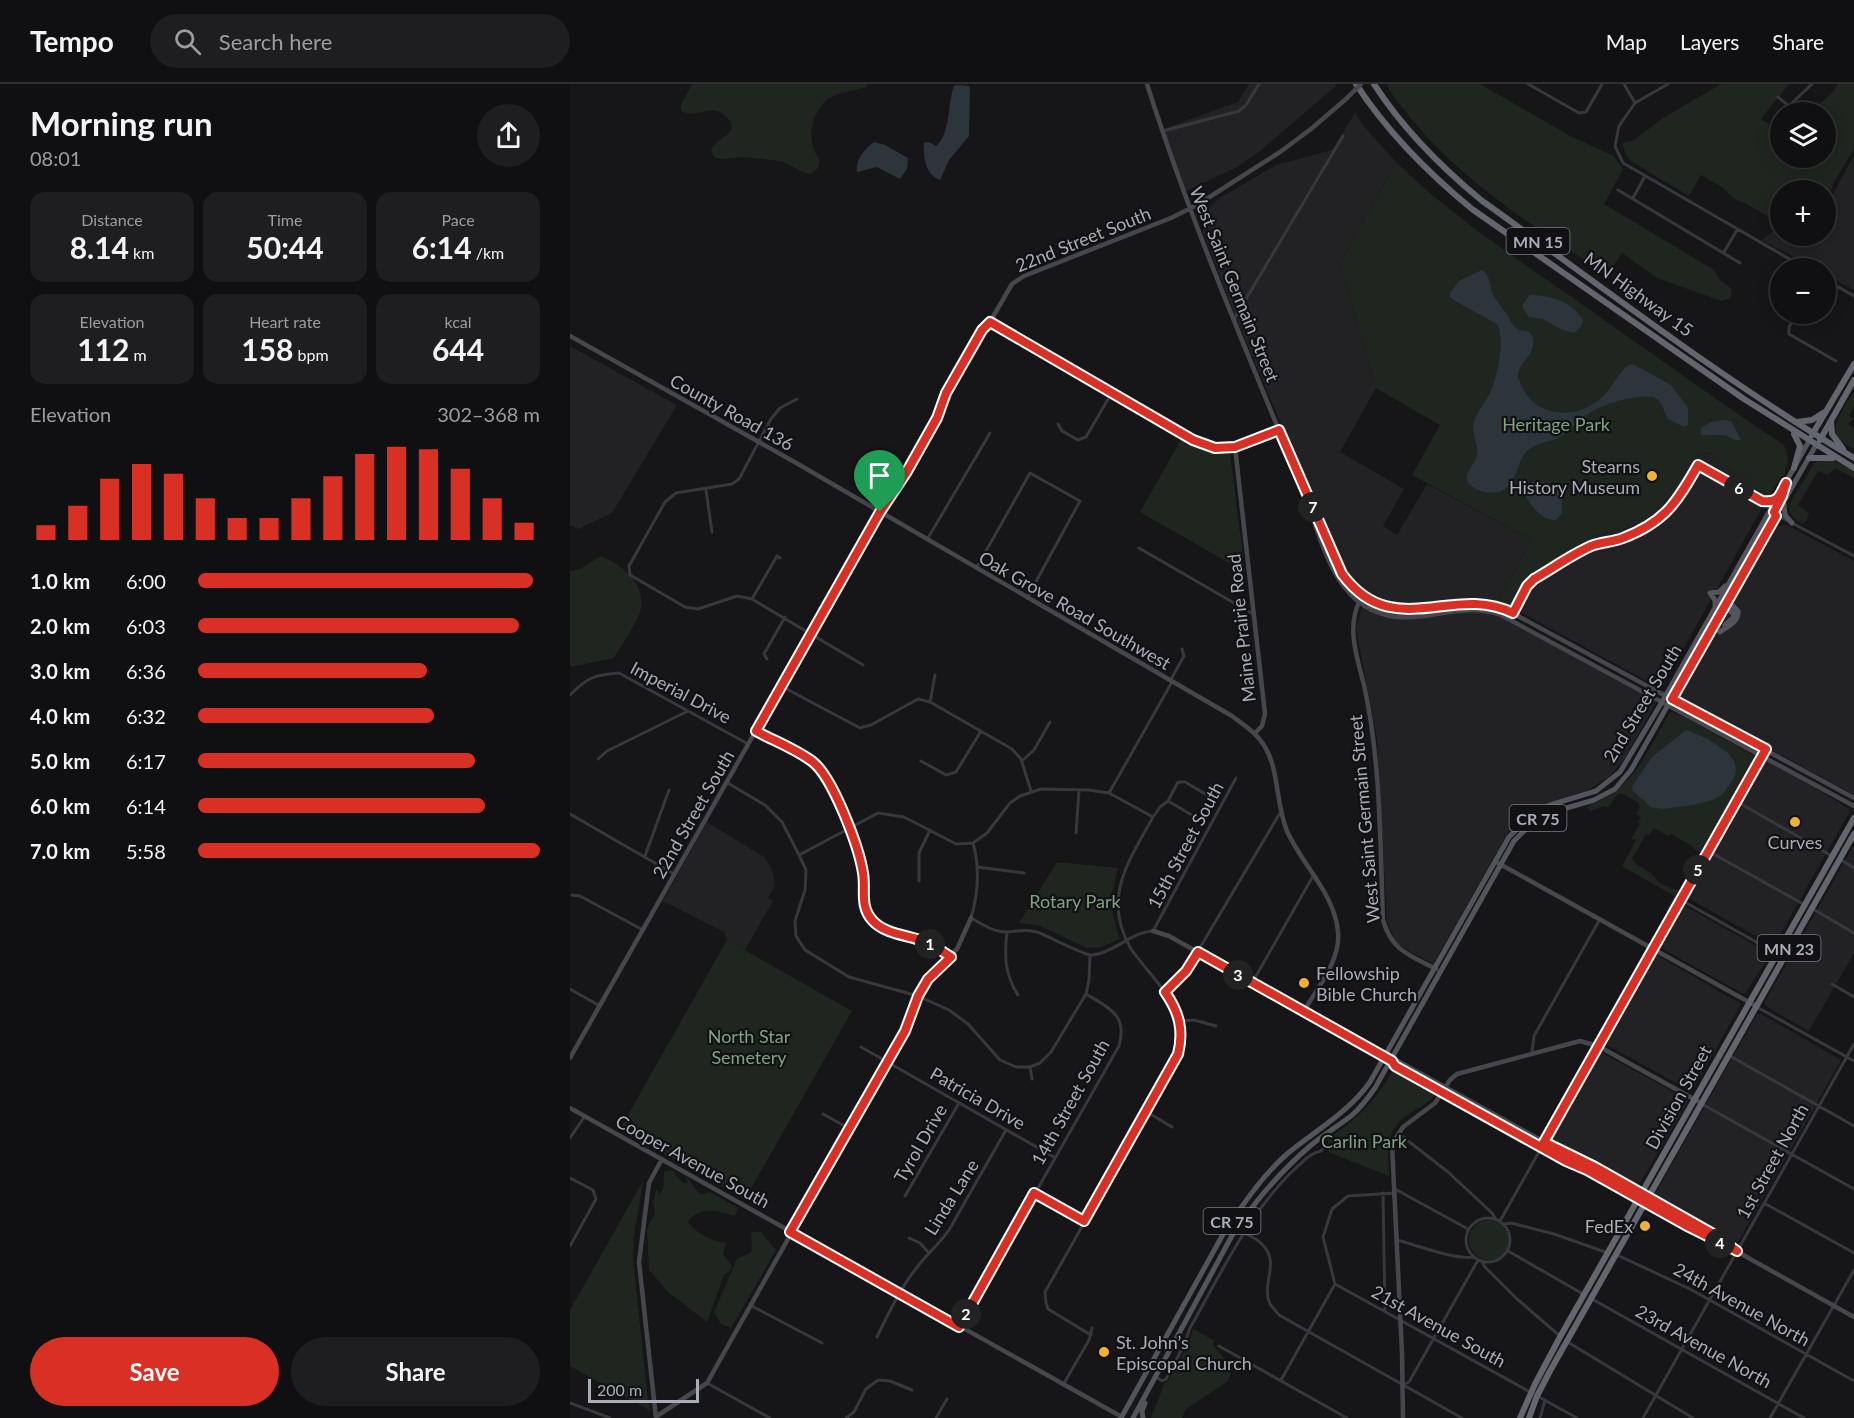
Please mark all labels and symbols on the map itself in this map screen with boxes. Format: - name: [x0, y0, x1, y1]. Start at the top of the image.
- street label: West Saint Germain Street: [1186, 183, 1285, 386]
- street label: 22nd Street South: [1012, 202, 1154, 276]
- road number: MN 15: [1506, 228, 1570, 254]
- street label: MN Highway 15: [1580, 247, 1698, 341]
- street label: County Road 136: [666, 369, 798, 455]
- park label: Heritage Park: [1502, 413, 1611, 435]
- pin: [854, 450, 905, 512]
- place label: Stearns History Museum: [1509, 455, 1640, 498]
- marker: Stearns History Museum: [1645, 469, 1659, 483]
- pin: 6: [1724, 473, 1754, 503]
- pin: 7: [1298, 492, 1328, 522]
- street label: Oak Grove Road Southwest: [975, 546, 1175, 674]
- street label: Maine Prairie Road: [1222, 553, 1260, 703]
- street label: 2nd Street South: [1598, 640, 1686, 766]
- street label: Imperial Drive: [627, 656, 735, 728]
- street label: West Saint Germain Street: [1344, 713, 1384, 924]
- street label: 22nd Street South: [647, 746, 739, 882]
- street label: 15th Street South: [1142, 778, 1228, 912]
- road number: CR 75: [1510, 805, 1566, 831]
- marker: Curves: [1788, 815, 1802, 829]
- place label: Curves: [1768, 831, 1823, 853]
- pin: 5: [1683, 855, 1713, 885]
- park label: Rotary Park: [1029, 890, 1122, 912]
- pin: 1: [915, 929, 945, 959]
- road number: MN 23: [1758, 935, 1820, 961]
- pin: 3: [1223, 960, 1253, 990]
- place label: Fellowship Bible Church: [1316, 962, 1417, 1005]
- marker: Fellowship Bible Church: [1297, 976, 1311, 990]
- park label: North Star Semetery: [708, 1025, 791, 1068]
- street label: 14th Street South: [1026, 1035, 1114, 1169]
- street label: Division Street: [1640, 1041, 1716, 1153]
- street label: Patricia Drive: [927, 1062, 1029, 1134]
- street label: Tyrol Drive: [889, 1100, 951, 1186]
- street label: 1st Street North: [1731, 1100, 1813, 1222]
- street label: Cooper Avenue South: [612, 1110, 774, 1212]
- park label: Carlin Park: [1321, 1130, 1408, 1152]
- street label: Linda Lane: [919, 1155, 983, 1239]
- road number: CR 75: [1204, 1208, 1260, 1234]
- place label: FedEx: [1585, 1215, 1633, 1237]
- marker: FedEx: [1638, 1219, 1652, 1233]
- pin: 4: [1705, 1228, 1735, 1258]
- street label: 24th Avenue North: [1670, 1257, 1814, 1351]
- street label: 21st Avenue South: [1368, 1280, 1510, 1372]
- pin: 2: [951, 1299, 981, 1329]
- street label: 23rd Avenue North: [1632, 1300, 1776, 1392]
- place label: St. John’s Episcopal Church: [1116, 1331, 1252, 1374]
- marker: St. John’s Episcopal Church: [1097, 1345, 1111, 1359]
- scale bar: [588, 1376, 699, 1404]

